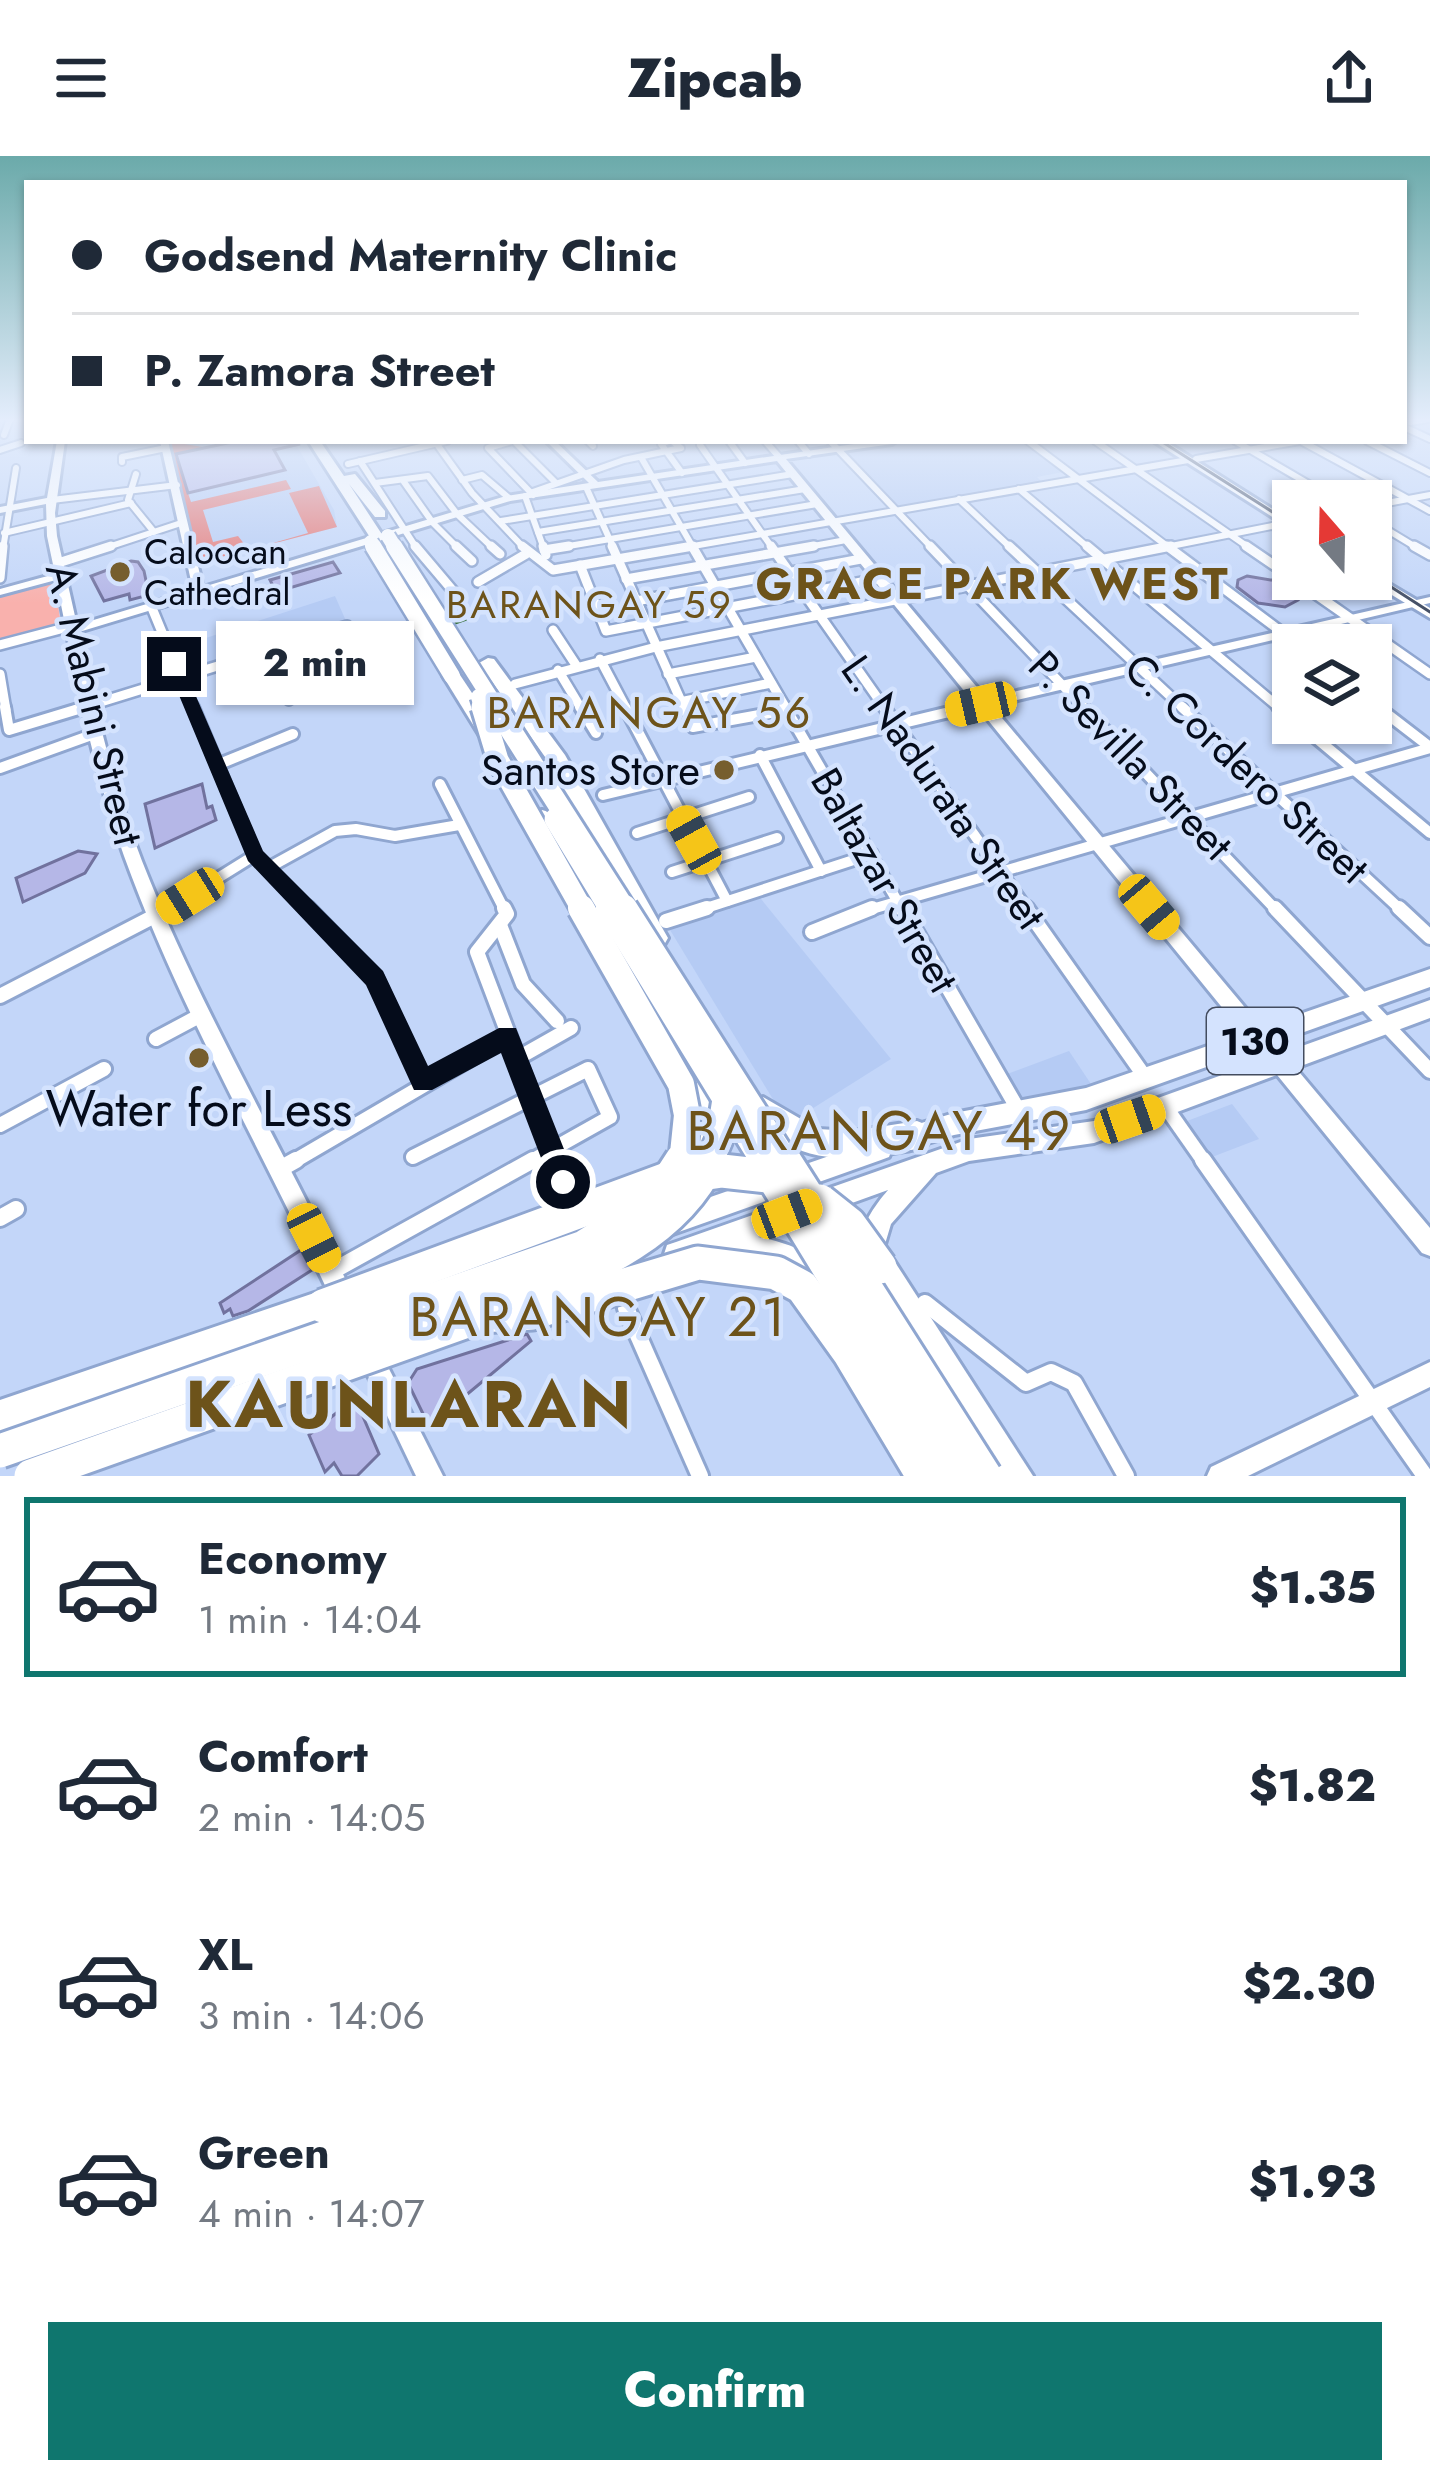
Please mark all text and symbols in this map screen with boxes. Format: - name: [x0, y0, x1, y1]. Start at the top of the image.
- text: Zipcab: [628, 39, 802, 117]
- icon: menu: [48, 45, 114, 111]
- icon: share: [1316, 45, 1382, 111]
- text: Godsend Maternity Clinic: [144, 223, 678, 288]
- text: P. Zamora Street: [144, 338, 495, 403]
- north arrow: [1272, 480, 1392, 600]
- map controls: [1272, 480, 1392, 744]
- place label: Caloocan Cathedral: [144, 525, 291, 618]
- district label: GRACE PARK WEST: [755, 551, 1231, 616]
- street label: A. Mabini Street: [30, 557, 159, 852]
- marker: Caloocan Cathedral: [107, 559, 133, 585]
- district label: BARANGAY 59: [446, 576, 734, 633]
- callout: 2 min: [216, 622, 414, 706]
- button: layers: [1272, 624, 1392, 744]
- text: 2 min: [263, 634, 367, 691]
- route end: [147, 637, 201, 691]
- street label: P. Sevilla Street: [1015, 637, 1247, 874]
- street label: C. Cordero Street: [1111, 639, 1382, 898]
- street label: L. Nadurata Street: [826, 643, 1061, 942]
- car: [942, 678, 1020, 730]
- district label: BARANGAY 56: [486, 680, 814, 745]
- place label: Santos Store: [481, 740, 700, 801]
- marker: Santos Store: [711, 757, 737, 783]
- street label: Baltazar Street: [796, 757, 974, 1004]
- car: [661, 800, 727, 880]
- car: [150, 862, 230, 930]
- car: [1112, 868, 1186, 946]
- road number: 130: [1207, 1008, 1303, 1074]
- marker: Water for Less: [186, 1045, 212, 1071]
- place label: Water for Less: [46, 1071, 352, 1145]
- car: [1090, 1090, 1170, 1148]
- district label: BARANGAY 49: [687, 1092, 1073, 1170]
- route start: [536, 1155, 590, 1209]
- car: [747, 1184, 827, 1244]
- car: [282, 1198, 346, 1278]
- district label: BARANGAY 21: [409, 1278, 789, 1356]
- district label: KAUNLARAN: [185, 1356, 635, 1452]
- text: Economy: [198, 1526, 386, 1591]
- icon: car: [54, 1533, 162, 1641]
- text: $1.35: [1250, 1555, 1376, 1620]
- text: 1 min · 14:04: [198, 1591, 422, 1648]
- text: Comfort: [198, 1724, 368, 1789]
- icon: car: [54, 1731, 162, 1839]
- text: $1.82: [1249, 1753, 1376, 1818]
- text: 2 min · 14:05: [198, 1789, 425, 1846]
- text: XL: [198, 1922, 253, 1987]
- icon: car: [54, 1929, 162, 2037]
- text: $2.30: [1242, 1951, 1376, 2016]
- text: 3 min · 14:06: [198, 1987, 425, 2044]
- text: Green: [198, 2120, 330, 2185]
- icon: car: [54, 2127, 162, 2235]
- text: $1.93: [1249, 2149, 1376, 2214]
- text: 4 min · 14:07: [198, 2185, 424, 2242]
- button: Confirm: [48, 2322, 1382, 2460]

